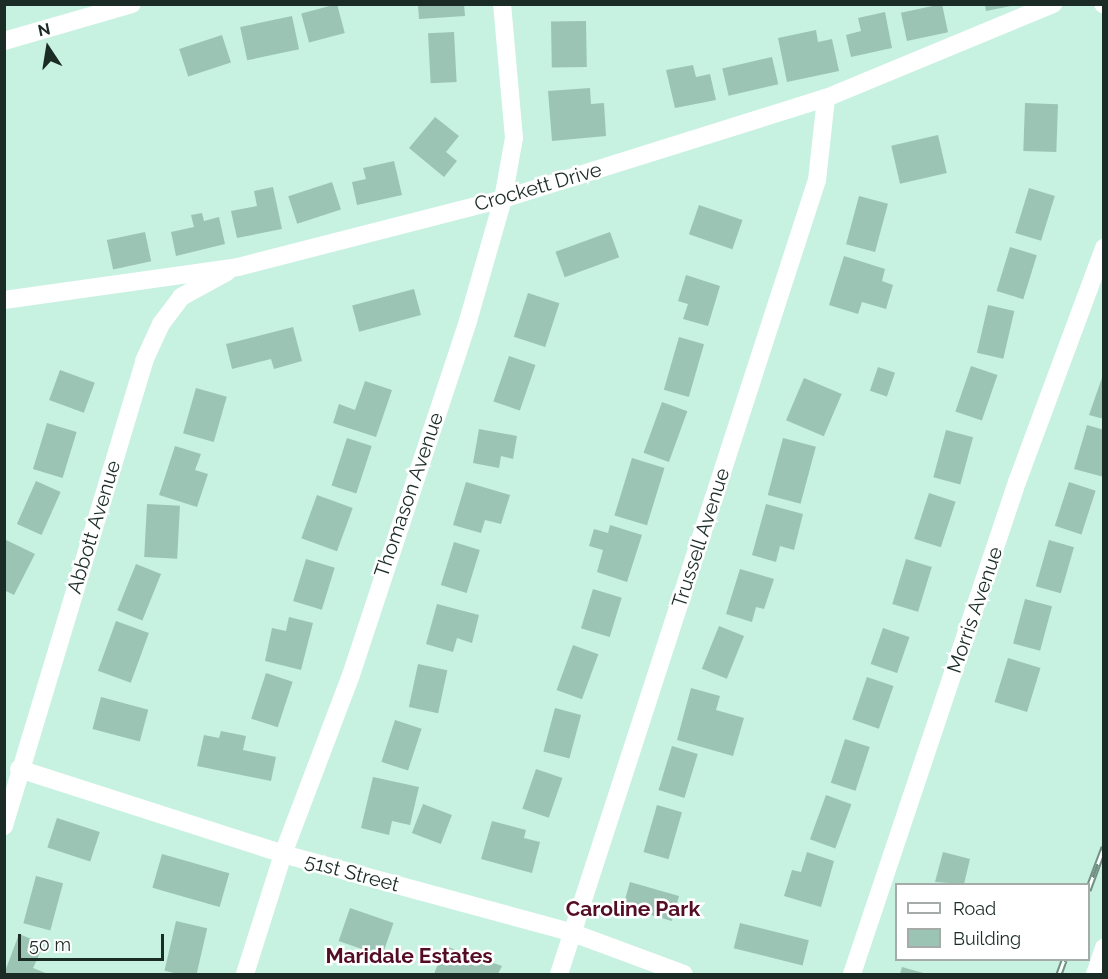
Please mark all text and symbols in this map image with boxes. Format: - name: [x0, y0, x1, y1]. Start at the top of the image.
- north arrow: [18, 18, 78, 78]
- text: N: [36, 19, 52, 40]
- street label: Crockett Drive: [472, 157, 604, 217]
- street label: Thomason Avenue: [369, 409, 449, 581]
- street label: Abbott Avenue: [62, 457, 126, 597]
- street label: Trussell Avenue: [667, 465, 735, 611]
- street label: Morris Avenue: [942, 543, 1008, 677]
- street label: 51st Street: [302, 849, 402, 897]
- legend: [895, 883, 1090, 961]
- district label: Caroline Park: [566, 896, 700, 922]
- text: Road: [953, 898, 996, 919]
- scale bar: [21, 922, 166, 960]
- text: Building: [953, 928, 1021, 949]
- text: 50 m: [29, 934, 71, 955]
- district label: Maridale Estates: [325, 943, 493, 969]

